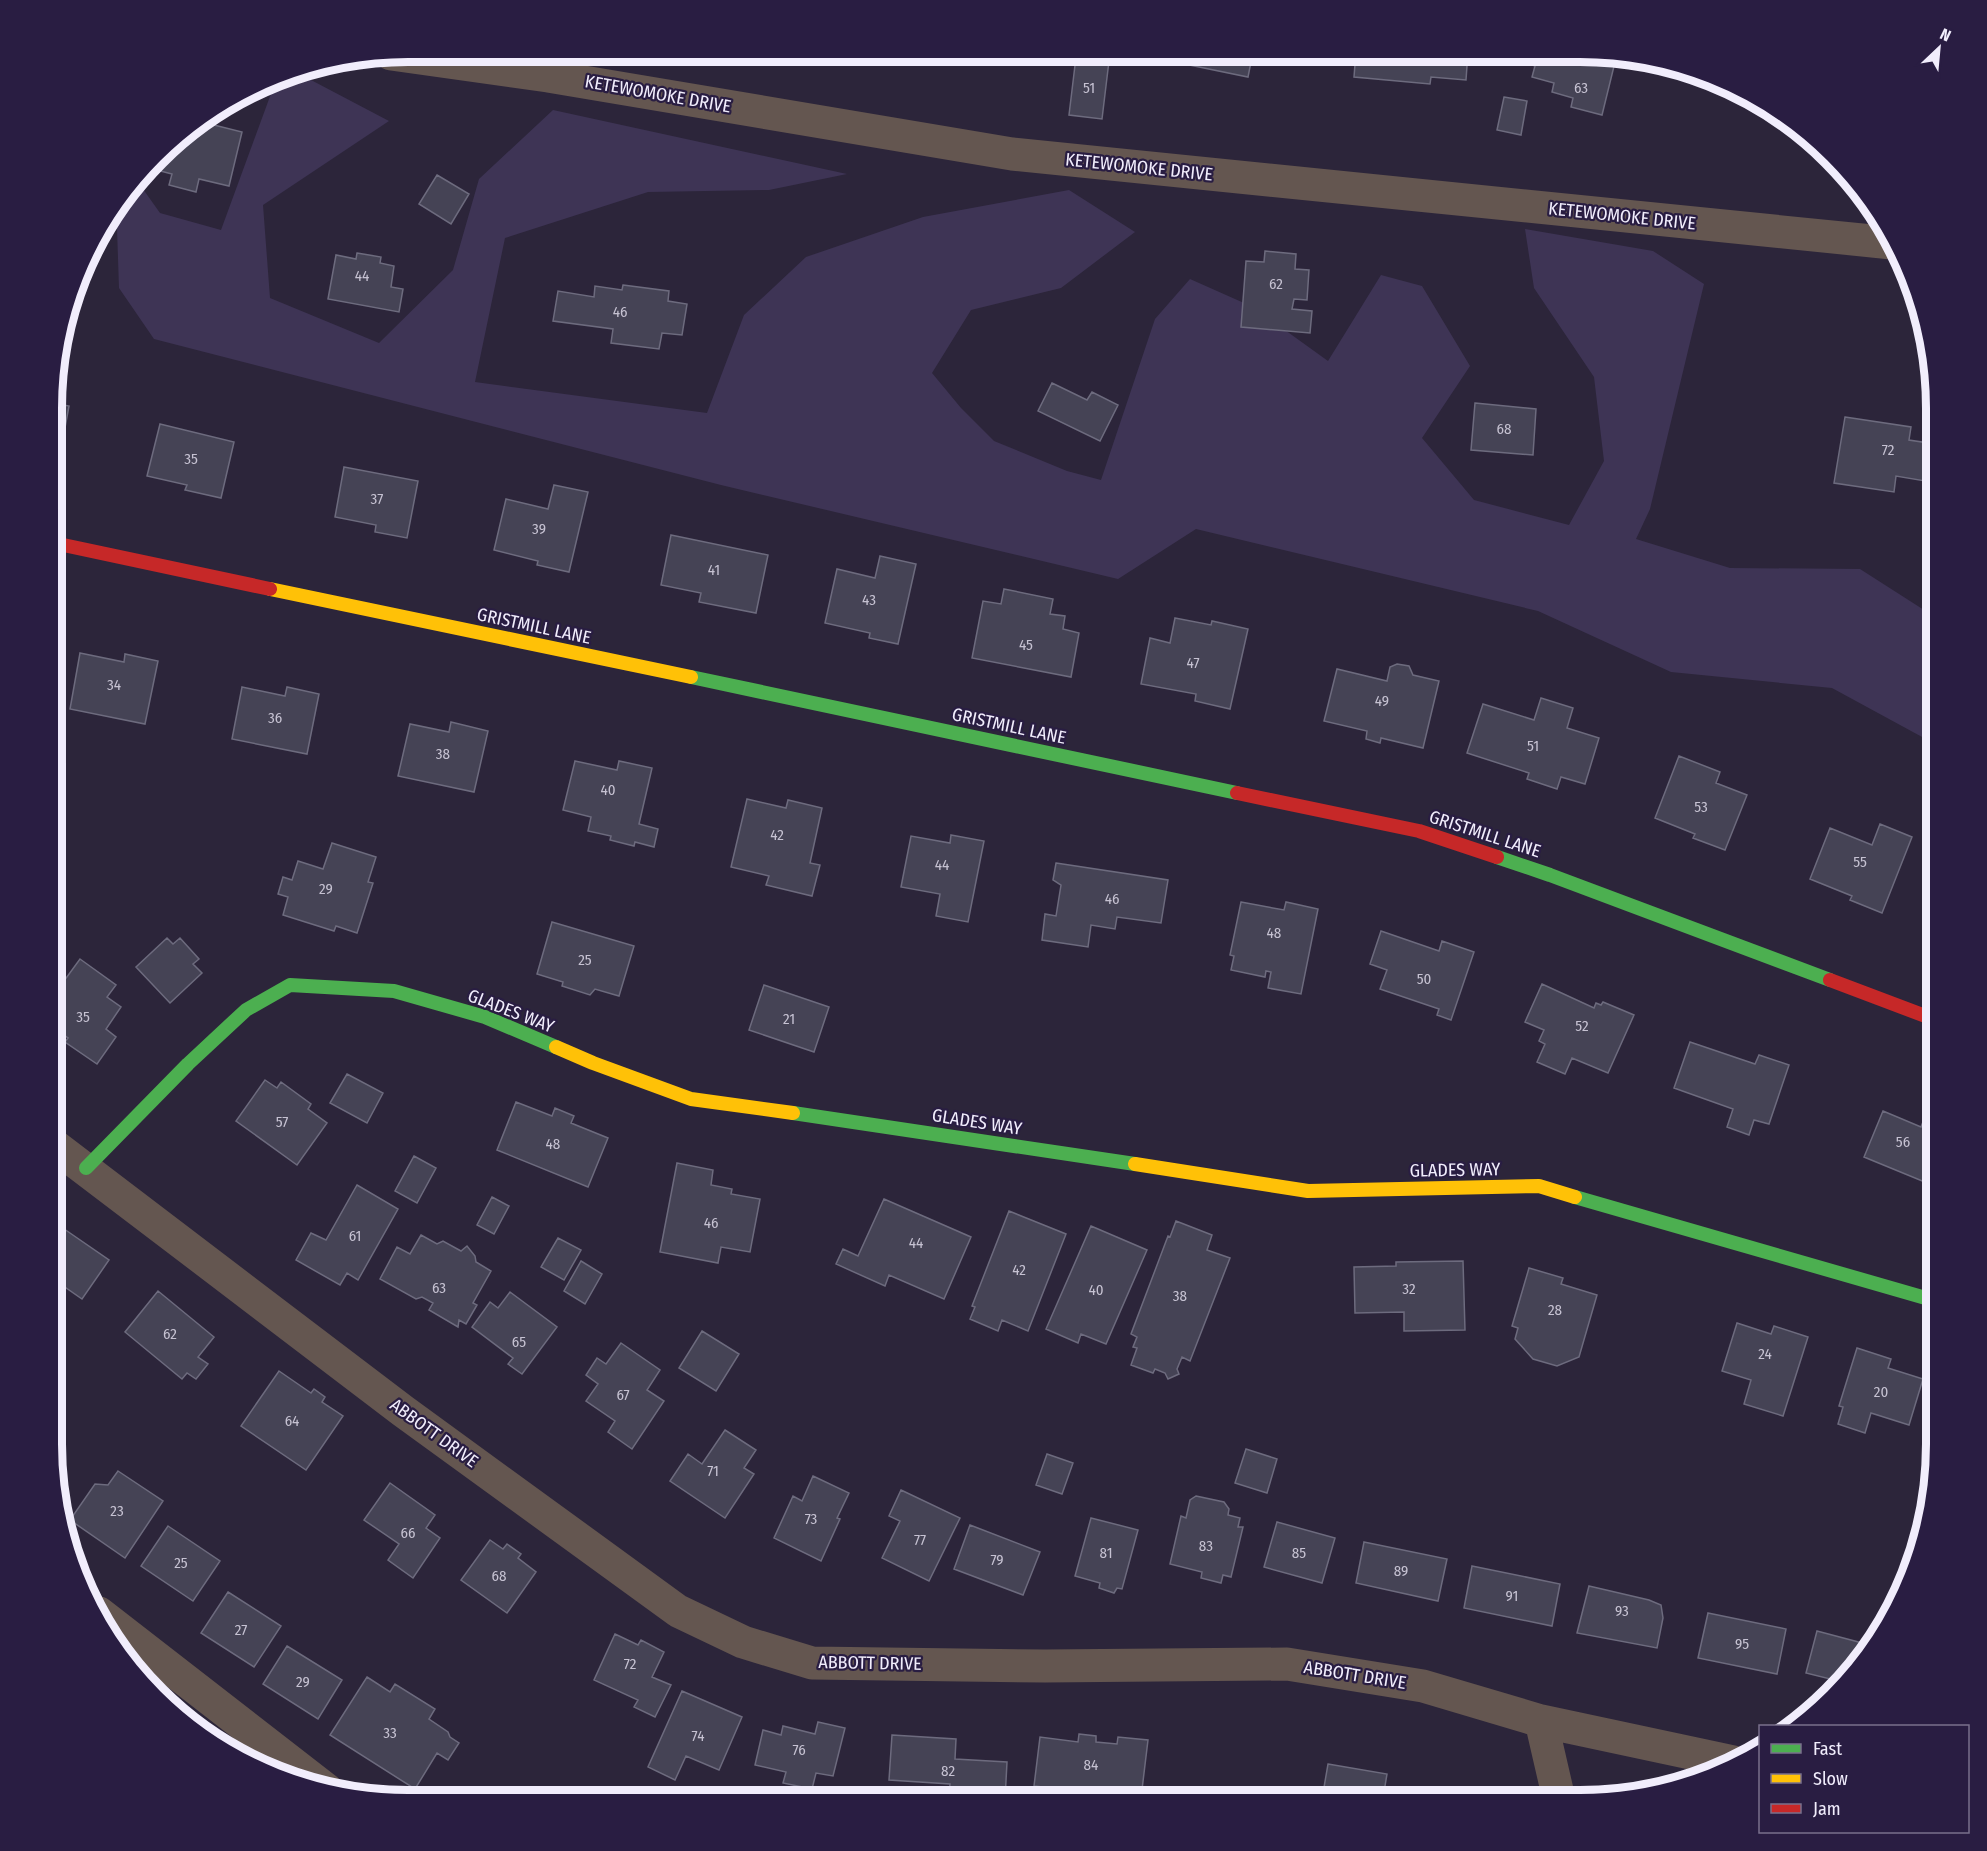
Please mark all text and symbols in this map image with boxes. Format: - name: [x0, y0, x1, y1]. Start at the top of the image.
- north arrow: [1909, 18, 1969, 78]
- text: N: [1937, 24, 1954, 46]
- street label: KETEWOMOKE DRIVE: [583, 70, 733, 118]
- house number: 51: [1083, 79, 1095, 97]
- house number: 63: [1574, 79, 1588, 97]
- street label: KETEWOMOKE DRIVE: [1064, 148, 1214, 186]
- street label: KETEWOMOKE DRIVE: [1547, 197, 1697, 235]
- house number: 44: [355, 267, 369, 285]
- house number: 62: [1269, 275, 1283, 293]
- house number: 46: [613, 303, 627, 321]
- house number: 68: [1497, 420, 1511, 438]
- house number: 72: [1882, 441, 1895, 459]
- house number: 35: [184, 450, 198, 468]
- house number: 37: [371, 490, 383, 508]
- house number: 39: [532, 520, 546, 538]
- house number: 41: [708, 561, 720, 579]
- house number: 43: [862, 591, 876, 609]
- street label: GRISTMILL LANE: [475, 603, 593, 649]
- house number: 45: [1019, 636, 1033, 654]
- house number: 47: [1186, 654, 1200, 672]
- house number: 34: [107, 676, 121, 694]
- house number: 49: [1375, 692, 1389, 710]
- street label: GRISTMILL LANE: [950, 703, 1068, 749]
- house number: 36: [268, 709, 282, 727]
- house number: 51: [1527, 737, 1539, 755]
- house number: 38: [436, 745, 450, 763]
- house number: 40: [600, 781, 616, 799]
- house number: 53: [1694, 798, 1708, 816]
- street label: GRISTMILL LANE: [1427, 806, 1543, 862]
- house number: 42: [770, 826, 784, 844]
- house number: 55: [1853, 853, 1867, 871]
- house number: 44: [935, 856, 949, 874]
- house number: 29: [319, 880, 333, 898]
- house number: 46: [1105, 890, 1119, 908]
- house number: 48: [1267, 924, 1281, 942]
- house number: 25: [578, 951, 592, 969]
- house number: 50: [1417, 970, 1431, 988]
- street label: GLADES WAY: [465, 984, 557, 1038]
- house number: 35: [76, 1008, 90, 1026]
- house number: 21: [783, 1010, 795, 1028]
- house number: 52: [1575, 1017, 1589, 1035]
- street label: GLADES WAY: [931, 1104, 1024, 1140]
- house number: 57: [276, 1113, 288, 1131]
- house number: 56: [1896, 1133, 1910, 1151]
- house number: 48: [546, 1135, 560, 1153]
- street label: GLADES WAY: [1409, 1158, 1501, 1182]
- house number: 46: [704, 1214, 718, 1232]
- house number: 61: [349, 1227, 361, 1245]
- house number: 44: [909, 1234, 923, 1252]
- house number: 42: [1012, 1261, 1026, 1279]
- house number: 63: [432, 1279, 446, 1297]
- house number: 32: [1402, 1280, 1416, 1298]
- house number: 40: [1088, 1281, 1104, 1299]
- house number: 38: [1173, 1287, 1187, 1305]
- house number: 28: [1548, 1301, 1562, 1319]
- house number: 62: [163, 1325, 177, 1343]
- house number: 65: [512, 1333, 526, 1351]
- house number: 24: [1758, 1345, 1772, 1363]
- house number: 20: [1874, 1383, 1888, 1401]
- house number: 67: [616, 1386, 630, 1404]
- street label: ABBOTT DRIVE: [386, 1394, 482, 1472]
- house number: 64: [285, 1412, 299, 1430]
- house number: 71: [707, 1462, 719, 1480]
- house number: 23: [110, 1502, 124, 1520]
- house number: 73: [805, 1510, 818, 1528]
- house number: 66: [401, 1524, 415, 1542]
- house number: 77: [914, 1531, 926, 1549]
- house number: 83: [1199, 1537, 1213, 1555]
- house number: 81: [1100, 1544, 1112, 1562]
- house number: 85: [1292, 1544, 1306, 1562]
- house number: 79: [990, 1551, 1004, 1569]
- house number: 25: [174, 1554, 188, 1572]
- house number: 89: [1394, 1562, 1408, 1580]
- house number: 68: [492, 1567, 506, 1585]
- house number: 91: [1506, 1587, 1518, 1605]
- house number: 93: [1615, 1602, 1629, 1620]
- house number: 27: [235, 1621, 247, 1639]
- house number: 95: [1735, 1635, 1749, 1653]
- street label: ABBOTT DRIVE: [818, 1651, 922, 1675]
- house number: 72: [624, 1655, 637, 1673]
- street label: ABBOTT DRIVE: [1302, 1656, 1408, 1694]
- house number: 29: [296, 1673, 310, 1691]
- house number: 33: [383, 1724, 397, 1742]
- legend: [1759, 1725, 1969, 1833]
- house number: 74: [692, 1727, 704, 1745]
- text: Fast: [1813, 1738, 1842, 1760]
- house number: 76: [792, 1741, 806, 1759]
- house number: 84: [1084, 1756, 1098, 1774]
- house number: 82: [941, 1762, 955, 1780]
- text: Slow: [1813, 1768, 1848, 1790]
- text: Jam: [1813, 1798, 1841, 1820]

